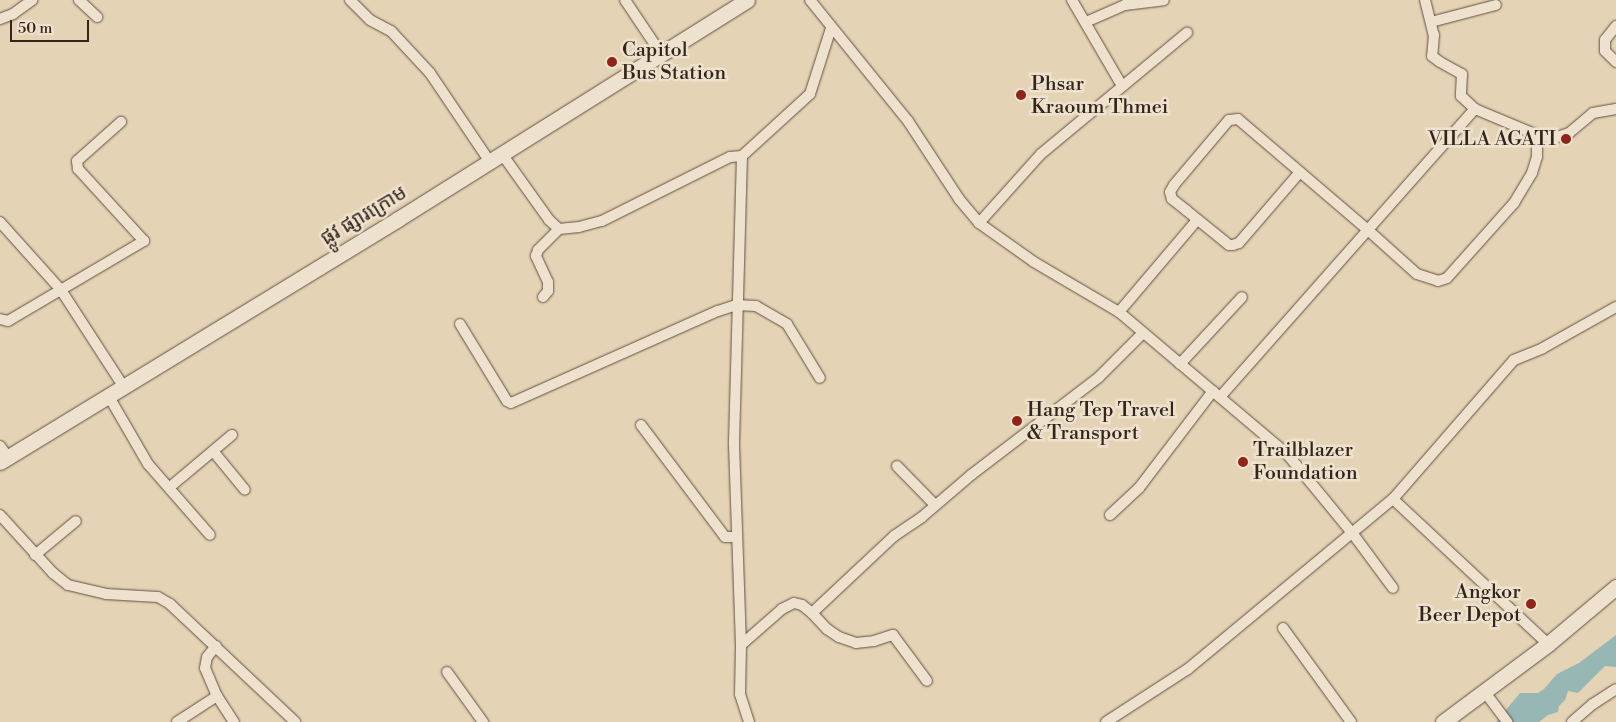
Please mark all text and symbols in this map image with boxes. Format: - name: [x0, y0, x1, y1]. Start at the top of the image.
- scale bar: [12, 10, 91, 42]
- text: 50 m: [18, 19, 52, 38]
- place label: Capitol Bus Station: [622, 39, 726, 86]
- marker: Capitol Bus Station: [606, 56, 618, 68]
- place label: Phsar Kraoum Thmei: [1031, 72, 1168, 119]
- marker: Phsar Kraoum Thmei: [1015, 89, 1027, 101]
- place label: VILLA AGATI: [1428, 127, 1556, 151]
- marker: VILLA AGATI: [1560, 133, 1572, 145]
- street label: ផ្លូវ ផ្សារក្រោម: [317, 181, 411, 251]
- place label: Hang Tep Travel & Transport: [1027, 398, 1175, 445]
- marker: Hang Tep Travel & Transport: [1011, 415, 1023, 427]
- place label: Trailblazer Foundation: [1253, 439, 1358, 486]
- marker: Trailblazer Foundation: [1237, 456, 1249, 468]
- place label: Angkor Beer Depot: [1419, 580, 1521, 627]
- marker: Angkor Beer Depot: [1525, 598, 1537, 610]

